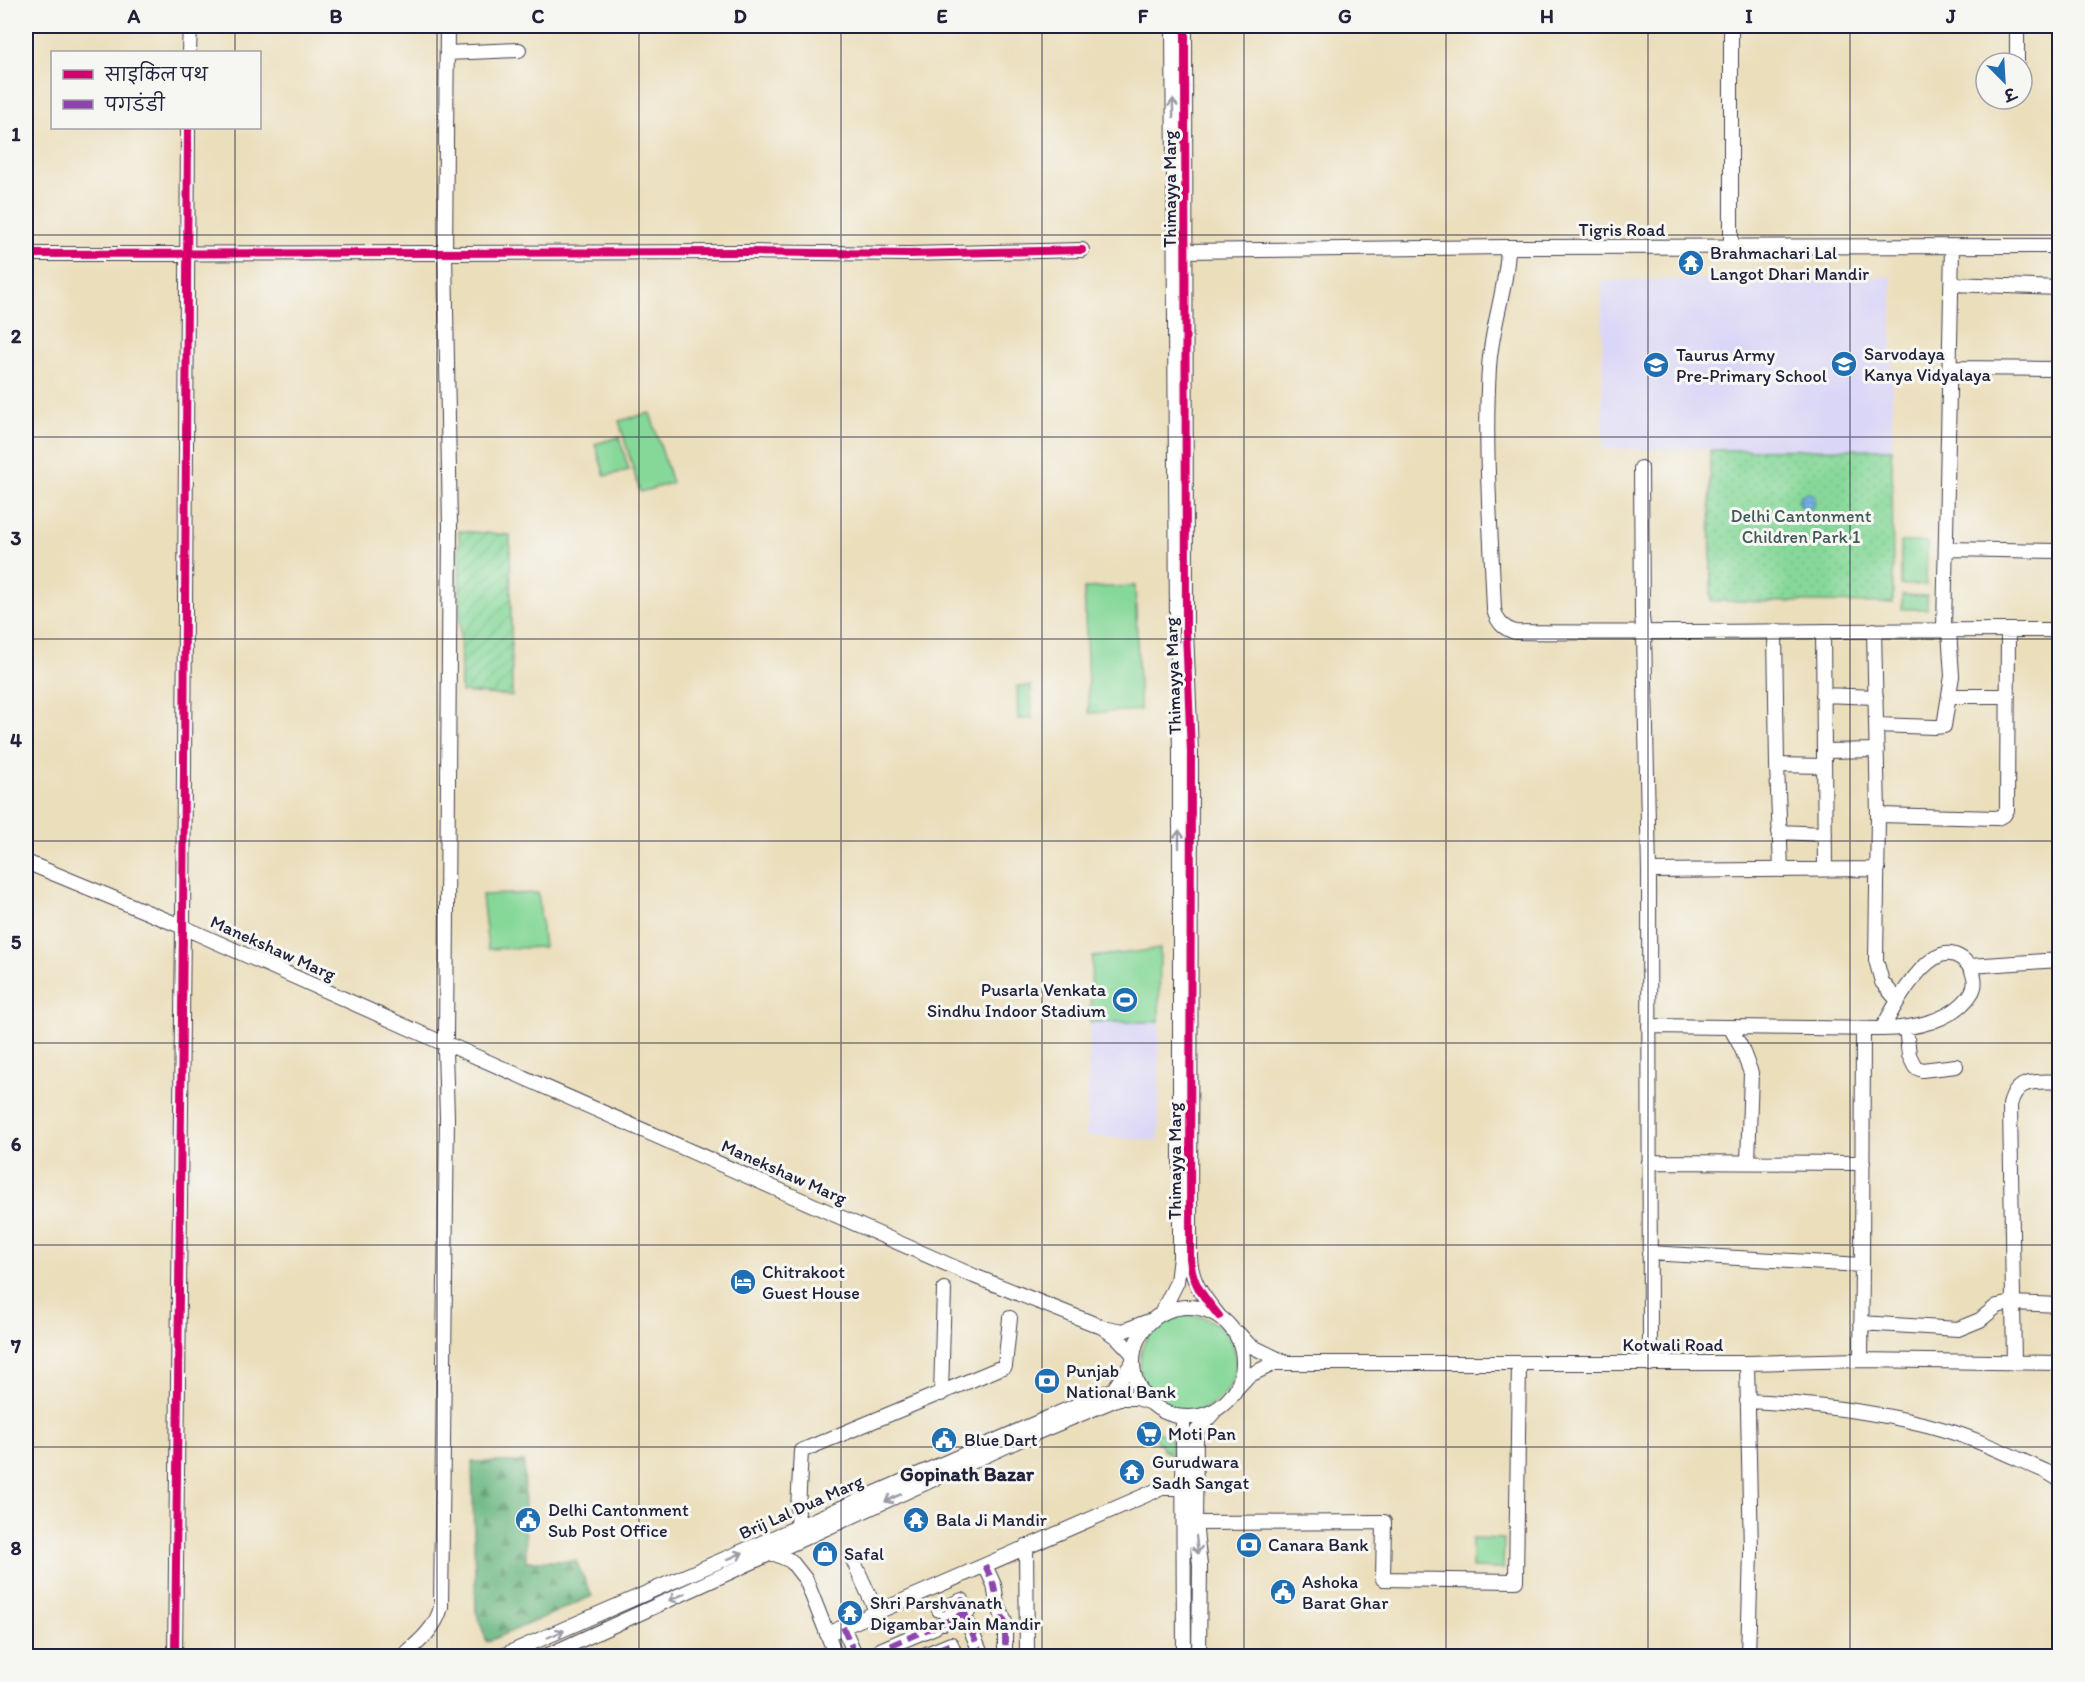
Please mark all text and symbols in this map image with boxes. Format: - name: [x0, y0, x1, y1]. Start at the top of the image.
- text: A: [127, 4, 141, 28]
- text: B: [330, 4, 343, 28]
- text: C: [532, 4, 545, 28]
- text: D: [733, 4, 747, 28]
- text: E: [936, 4, 948, 28]
- text: F: [1138, 4, 1149, 28]
- text: G: [1338, 4, 1352, 28]
- text: H: [1540, 4, 1554, 28]
- text: I: [1745, 4, 1753, 28]
- text: J: [1945, 4, 1956, 28]
- legend: [51, 51, 261, 129]
- north arrow: [1974, 51, 2034, 111]
- text: साइकिल पथ: [104, 61, 209, 86]
- text: उ: [2000, 83, 2020, 106]
- text: पगडंडी: [104, 91, 165, 116]
- one-way arrow: [1167, 99, 1179, 119]
- text: 1: [11, 122, 21, 146]
- street label: Thimayya Marg: [1159, 129, 1181, 248]
- street label: Tigris Road: [1579, 219, 1665, 241]
- place label: Brahmachari Lal Langot Dhari Mandir: [1710, 242, 1869, 285]
- temple icon: Brahmachari Lal Langot Dhari Mandir: [1676, 248, 1706, 278]
- text: 2: [11, 324, 22, 348]
- place label: Sarvodaya Kanya Vidyalaya: [1864, 343, 1992, 386]
- place label: Taurus Army Pre-Primary School: [1676, 344, 1827, 387]
- school or university icon: Sarvodaya Kanya Vidyalaya: [1829, 349, 1859, 379]
- school or university icon: Taurus Army Pre-Primary School: [1641, 350, 1671, 380]
- park label: Delhi Cantonment Children Park 1: [1731, 505, 1872, 548]
- text: 3: [11, 526, 22, 550]
- street label: Thimayya Marg: [1160, 616, 1186, 735]
- text: 4: [10, 728, 22, 752]
- one-way arrow: [1173, 830, 1185, 850]
- street label: Manekshaw Marg: [207, 911, 340, 986]
- text: 5: [11, 930, 22, 954]
- place label: Pusarla Venkata Sindhu Indoor Stadium: [927, 979, 1107, 1022]
- sports icon: Pusarla Venkata Sindhu Indoor Stadium: [1110, 985, 1140, 1015]
- street label: Thimayya Marg: [1164, 1101, 1186, 1220]
- text: 6: [11, 1132, 22, 1156]
- street label: Manekshaw Marg: [718, 1135, 851, 1210]
- place label: Chitrakoot Guest House: [762, 1261, 860, 1304]
- hotel icon: Chitrakoot Guest House: [728, 1267, 758, 1297]
- text: 7: [10, 1334, 21, 1358]
- street label: Kotwali Road: [1623, 1334, 1724, 1356]
- place label: Punjab National Bank: [1066, 1360, 1176, 1403]
- bank icon: Punjab National Bank: [1032, 1366, 1062, 1396]
- supermarket icon: Moti Pan: [1134, 1419, 1164, 1449]
- place label: Moti Pan: [1168, 1423, 1236, 1445]
- public building icon: Blue Dart: [929, 1425, 959, 1455]
- place label: Blue Dart: [964, 1429, 1038, 1451]
- place label: Gurudwara Sadh Sangat: [1152, 1451, 1249, 1494]
- temple icon: Gurudwara Sadh Sangat: [1117, 1457, 1147, 1487]
- district label: Gopinath Bazar: [900, 1462, 1035, 1487]
- street label: Brij Lal Dua Marg: [735, 1469, 867, 1544]
- one-way arrow: [884, 1493, 902, 1504]
- place label: Delhi Cantonment Sub Post Office: [548, 1499, 689, 1542]
- public building icon: Delhi Cantonment Sub Post Office: [513, 1505, 543, 1535]
- temple icon: Bala Ji Mandir: [901, 1505, 931, 1535]
- place label: Bala Ji Mandir: [936, 1509, 1048, 1531]
- bank icon: Canara Bank: [1234, 1530, 1264, 1560]
- place label: Canara Bank: [1268, 1534, 1369, 1556]
- one-way arrow: [1192, 1535, 1203, 1555]
- text: 8: [11, 1536, 22, 1560]
- shop icon: Safal: [810, 1539, 840, 1569]
- place label: Safal: [844, 1543, 884, 1565]
- one-way arrow: [725, 1549, 743, 1561]
- place label: Ashoka Barat Ghar: [1302, 1571, 1389, 1614]
- public building icon: Ashoka Barat Ghar: [1268, 1577, 1298, 1607]
- one-way arrow: [669, 1591, 687, 1603]
- place label: Shri Parshvanath Digambar Jain Mandir: [870, 1592, 1041, 1635]
- temple icon: Shri Parshvanath Digambar Jain Mandir: [835, 1598, 865, 1628]
- one-way arrow: [547, 1627, 565, 1638]

